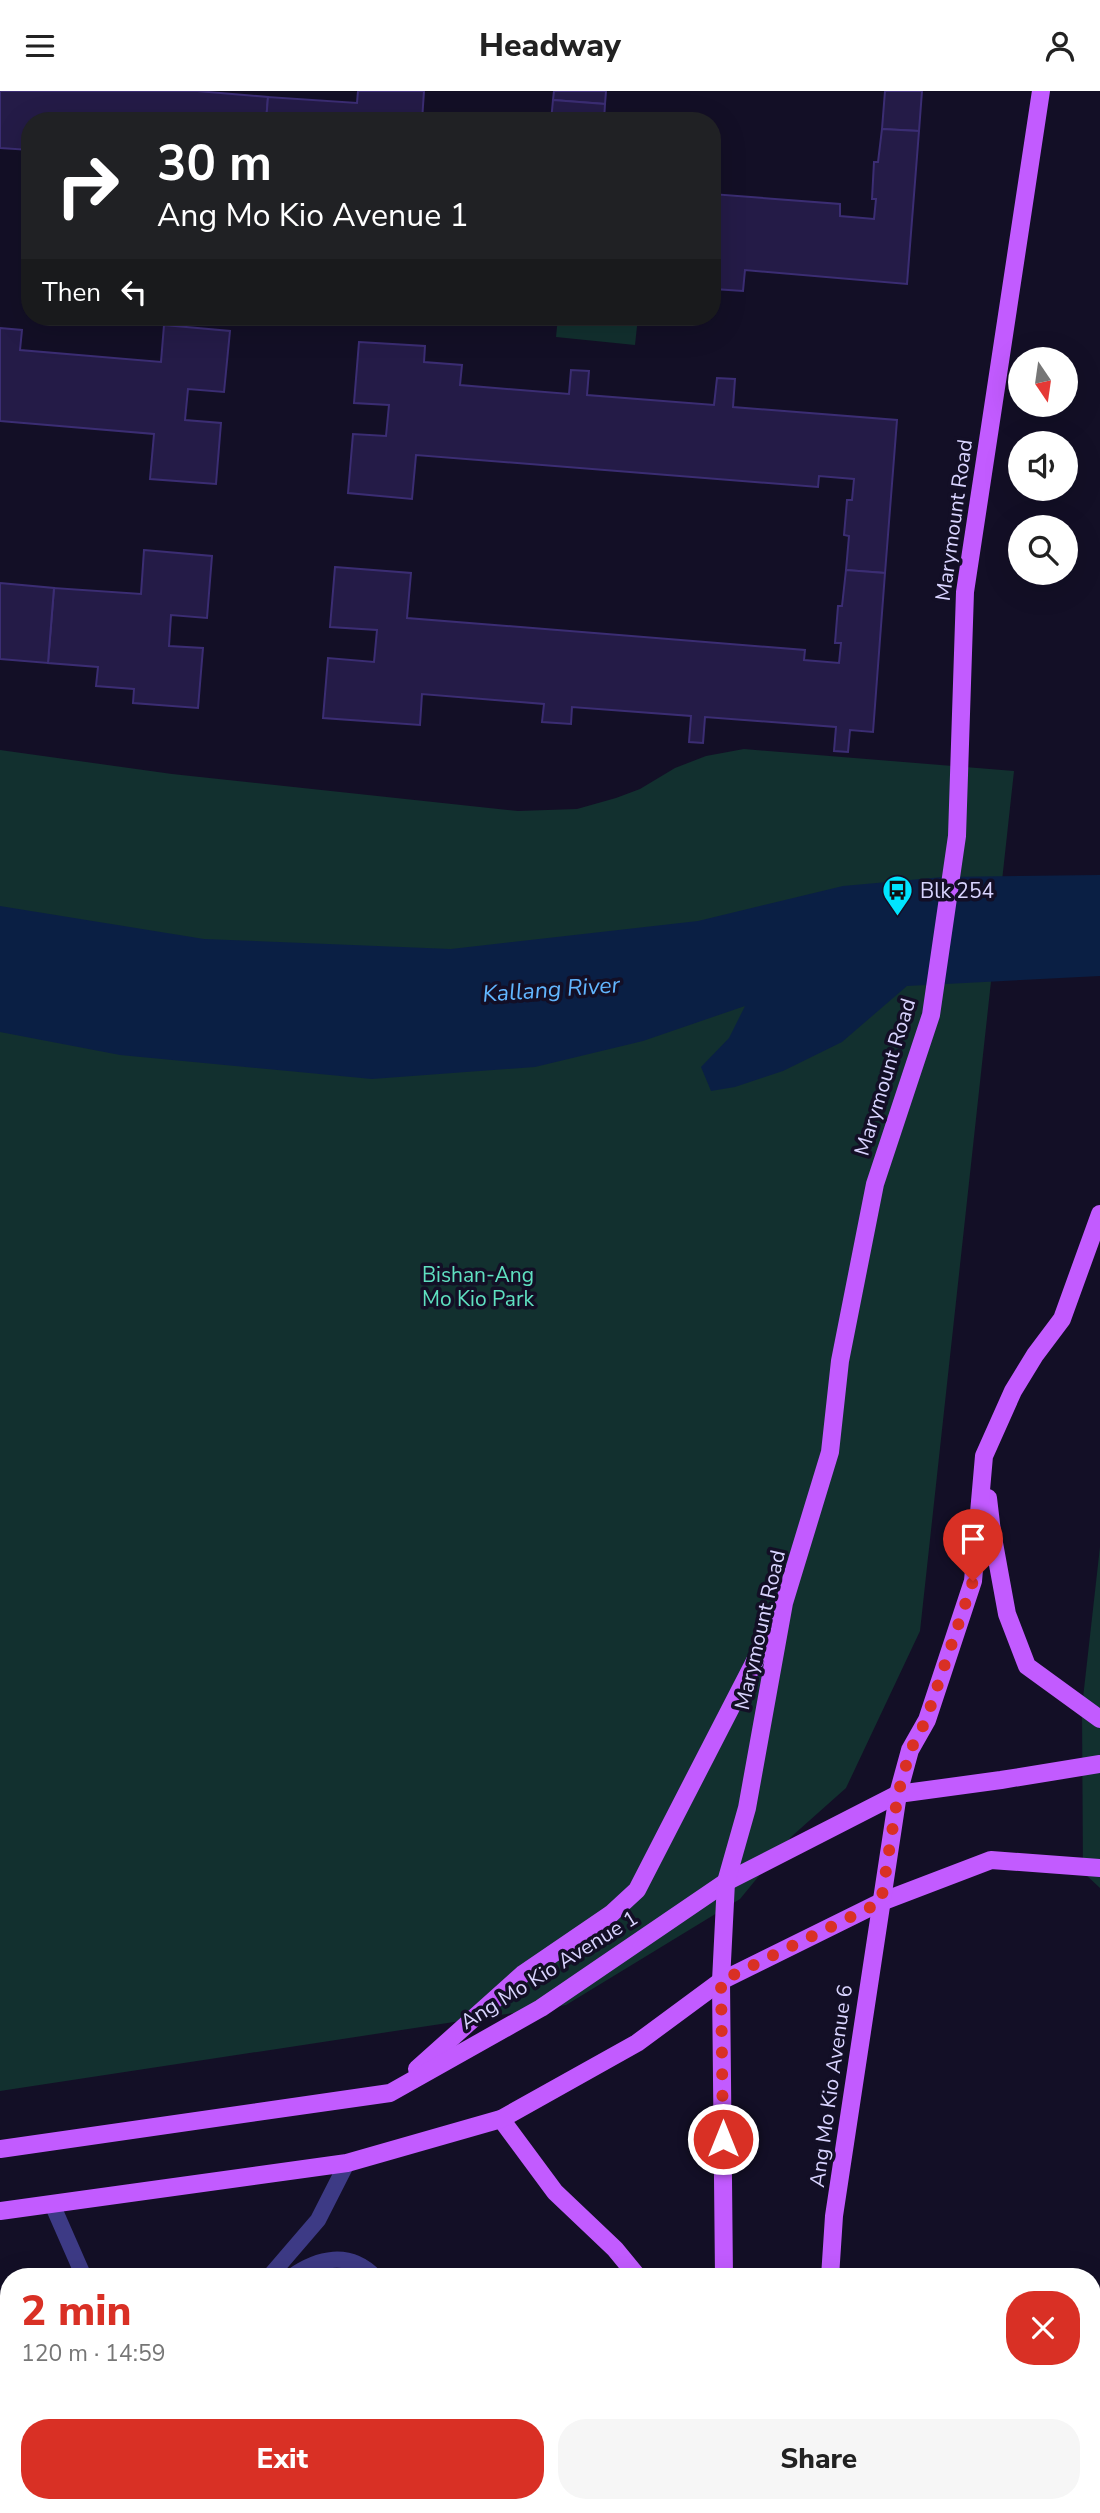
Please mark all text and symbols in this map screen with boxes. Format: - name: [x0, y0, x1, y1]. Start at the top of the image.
- text: Headway: [479, 24, 621, 67]
- icon: menu: [21, 27, 59, 65]
- icon: person: [1041, 27, 1079, 65]
- text: 30 m: [157, 130, 272, 197]
- icon: right: [42, 140, 133, 231]
- text: Ang Mo Kio Avenue 1: [157, 194, 469, 237]
- icon: left: [115, 273, 153, 311]
- text: Then: [42, 275, 101, 310]
- north arrow: [1008, 347, 1078, 417]
- map controls: [1008, 347, 1078, 585]
- button: sound: [1008, 431, 1078, 501]
- street label: Marymount Road: [929, 437, 979, 603]
- button: search: [1008, 515, 1078, 585]
- bus stop icon: Blk 254: [880, 874, 914, 918]
- place label: Blk 254: [920, 877, 994, 905]
- water label: Kallang River: [481, 969, 622, 1010]
- street label: Marymount Road: [848, 995, 922, 1159]
- park label: Bishan-Ang Mo Kio Park: [422, 1261, 535, 1313]
- pin: [943, 1509, 1003, 1581]
- icon: arrive: [954, 1520, 992, 1558]
- street label: Marymount Road: [728, 1547, 792, 1713]
- street label: Ang Mo Kio Avenue 1: [455, 1904, 643, 2036]
- street label: Ang Mo Kio Avenue 6: [803, 1983, 859, 2189]
- position arrow: [686, 2102, 760, 2176]
- text: 2 min: [21, 2283, 131, 2340]
- button: close: [1006, 2291, 1080, 2365]
- text: 120 m · 14:59: [21, 2338, 166, 2369]
- button: Exit: [21, 2419, 544, 2499]
- button: Share: [558, 2419, 1080, 2499]

